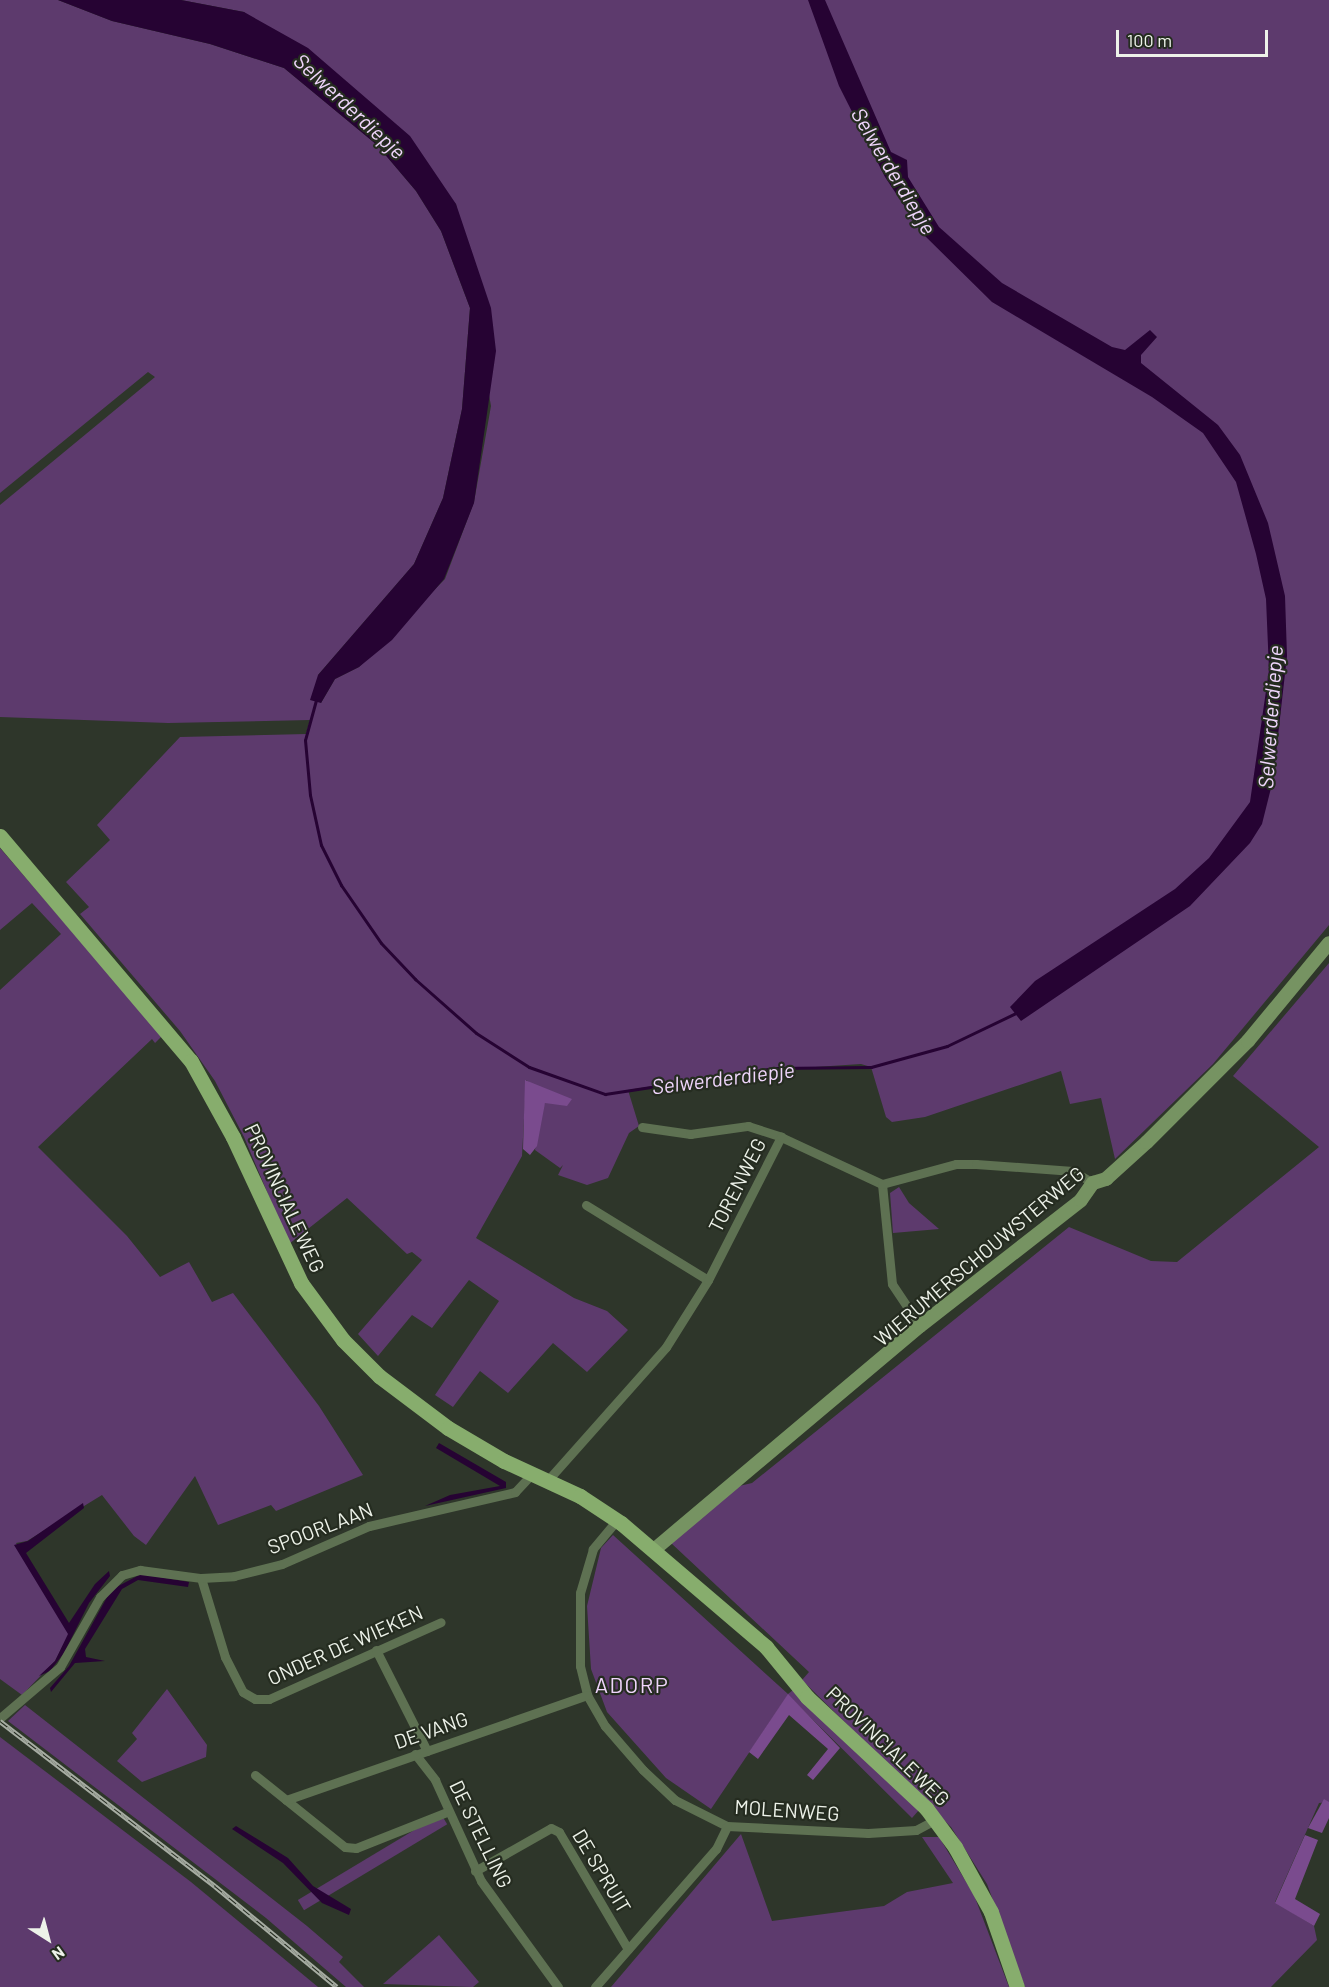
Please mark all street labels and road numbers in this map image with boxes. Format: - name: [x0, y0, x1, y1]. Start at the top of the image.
- street label: PROVINCIALEWEG: [240, 1120, 330, 1276]
- street label: TORENWEG: [703, 1134, 771, 1236]
- street label: WIERUMERSCHOUWSTERWEG: [869, 1161, 1089, 1351]
- street label: SPOORLAAN: [264, 1497, 376, 1559]
- street label: ONDER DE WIEKEN: [264, 1600, 426, 1690]
- street label: PROVINCIALEWEG: [822, 1681, 954, 1811]
- street label: DE VANG: [391, 1706, 471, 1754]
- street label: DE STELLING: [445, 1776, 517, 1892]
- street label: MOLENWEG: [734, 1794, 840, 1826]
- street label: DE SPRUIT: [568, 1825, 636, 1917]

